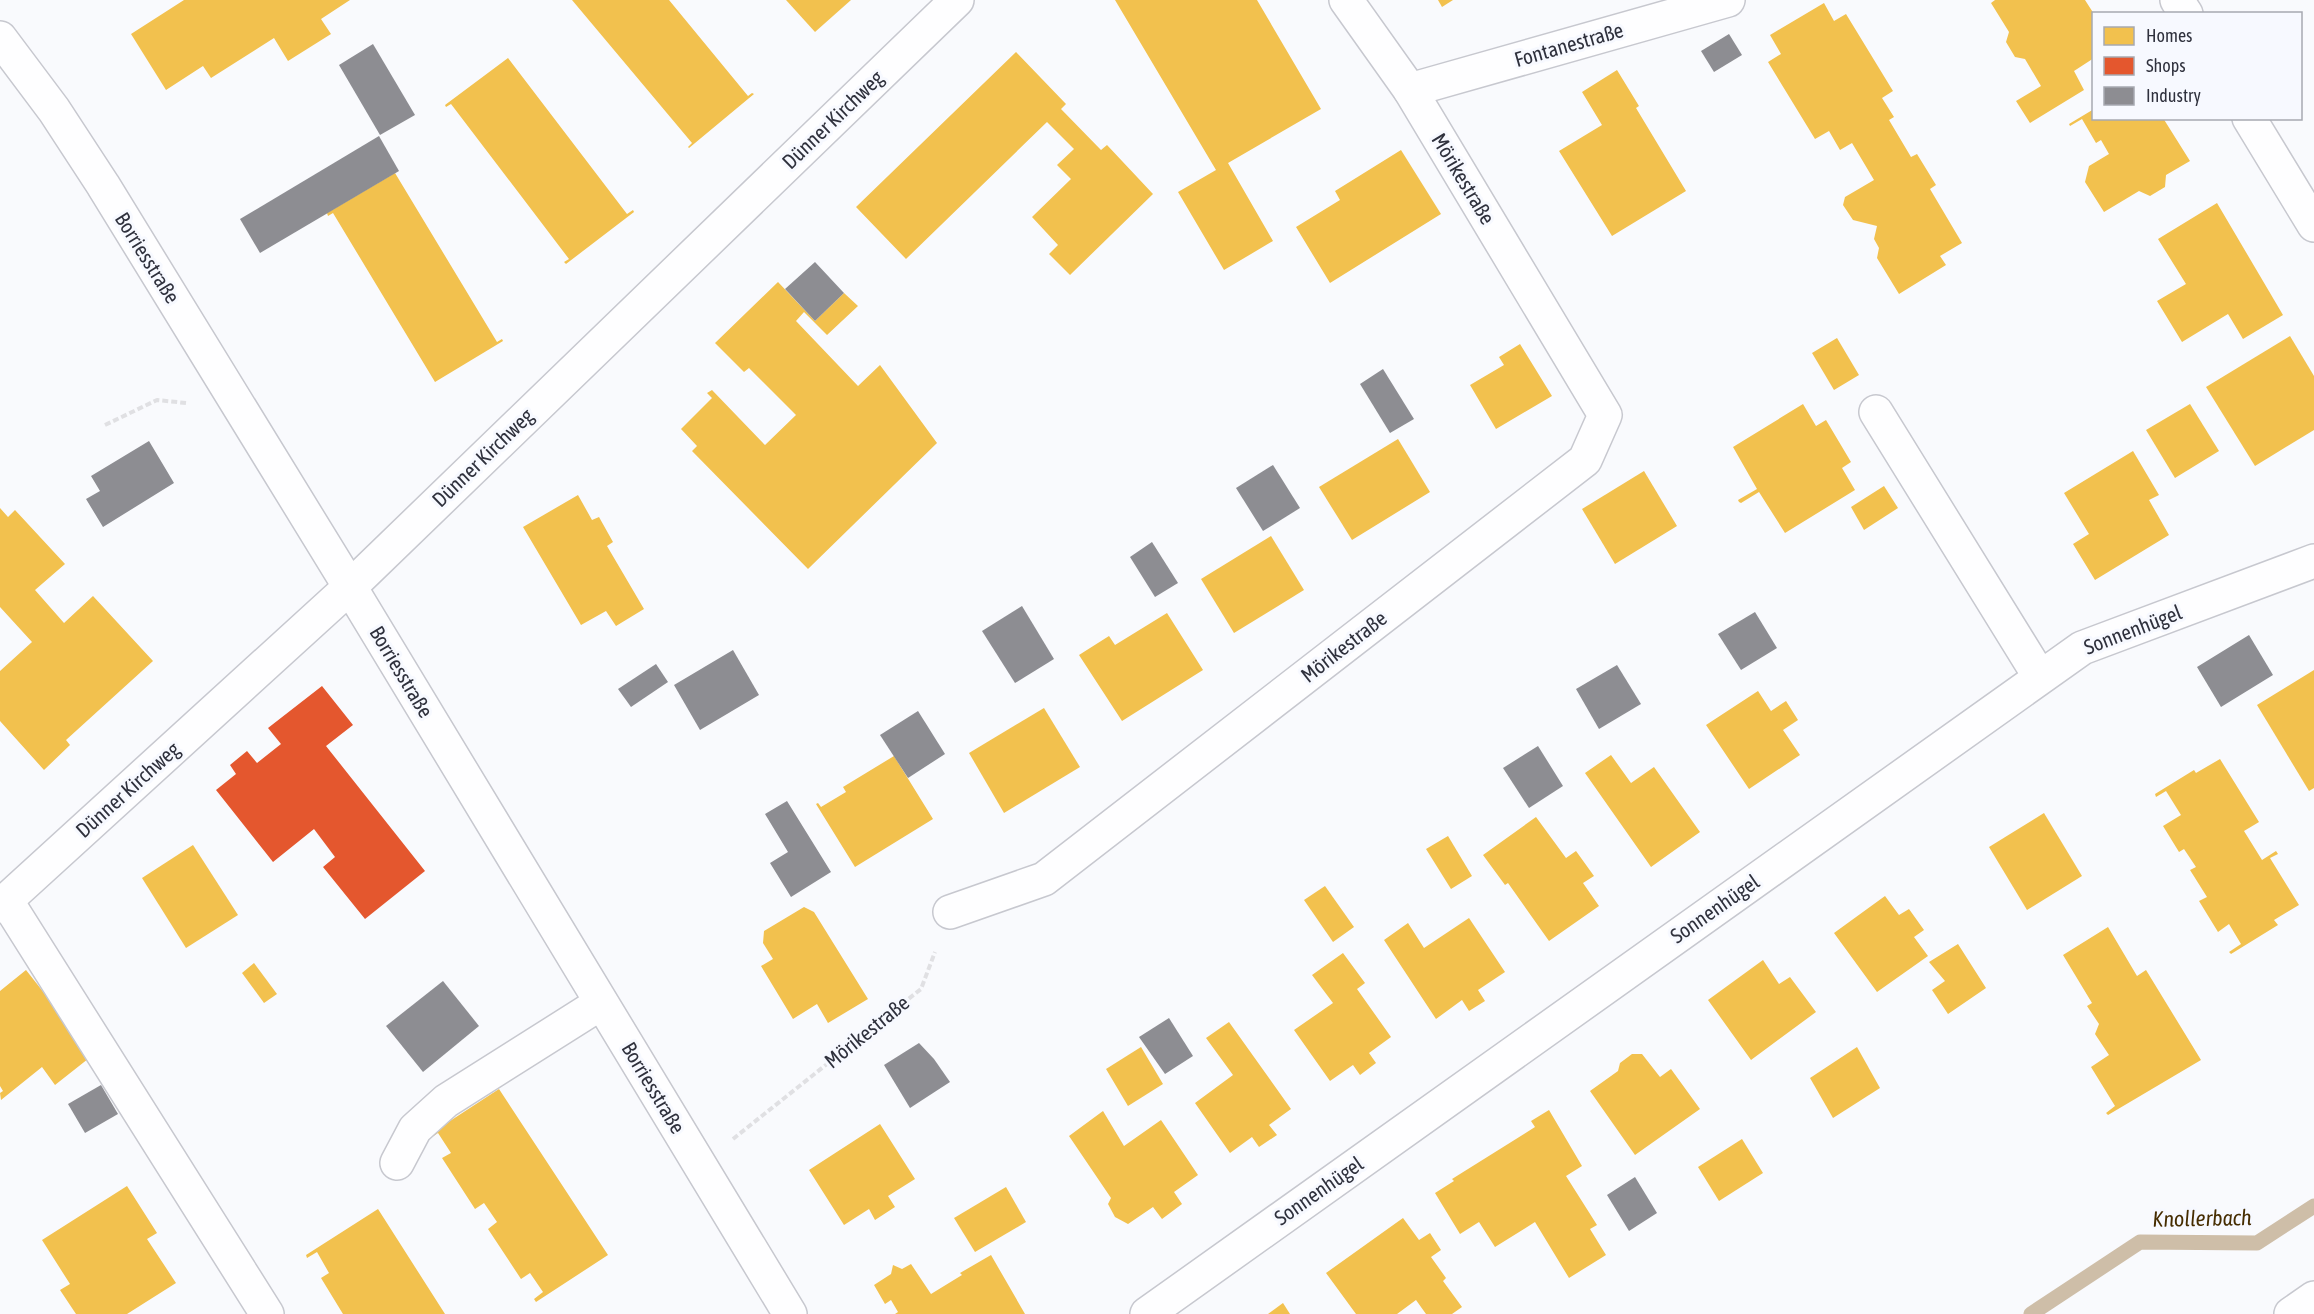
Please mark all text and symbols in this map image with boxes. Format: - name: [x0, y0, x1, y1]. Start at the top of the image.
- legend: [2092, 12, 2302, 120]
- street label: Fontanestraße: [1512, 17, 1626, 71]
- text: Homes: [2146, 25, 2192, 46]
- text: Shops: [2146, 55, 2186, 76]
- street label: Dünner Kirchweg: [777, 65, 888, 173]
- text: Industry: [2146, 85, 2201, 106]
- street label: Mörikestraße: [1427, 129, 1500, 228]
- street label: Borriesstraße: [111, 208, 185, 307]
- street label: Dünner Kirchweg: [427, 403, 538, 511]
- street label: Sonnenhügel: [2080, 599, 2185, 659]
- street label: Mörikestraße: [1296, 605, 1391, 687]
- street label: Borriesstraße: [365, 621, 439, 722]
- street label: Dünner Kirchweg: [71, 736, 184, 842]
- street label: Sonnenhügel: [1665, 869, 1764, 948]
- street label: Mörikestraße: [819, 990, 913, 1073]
- street label: Borriesstraße: [617, 1037, 691, 1138]
- street label: Sonnenhügel: [1269, 1151, 1368, 1230]
- water label: Knollerbach: [2152, 1204, 2252, 1232]

